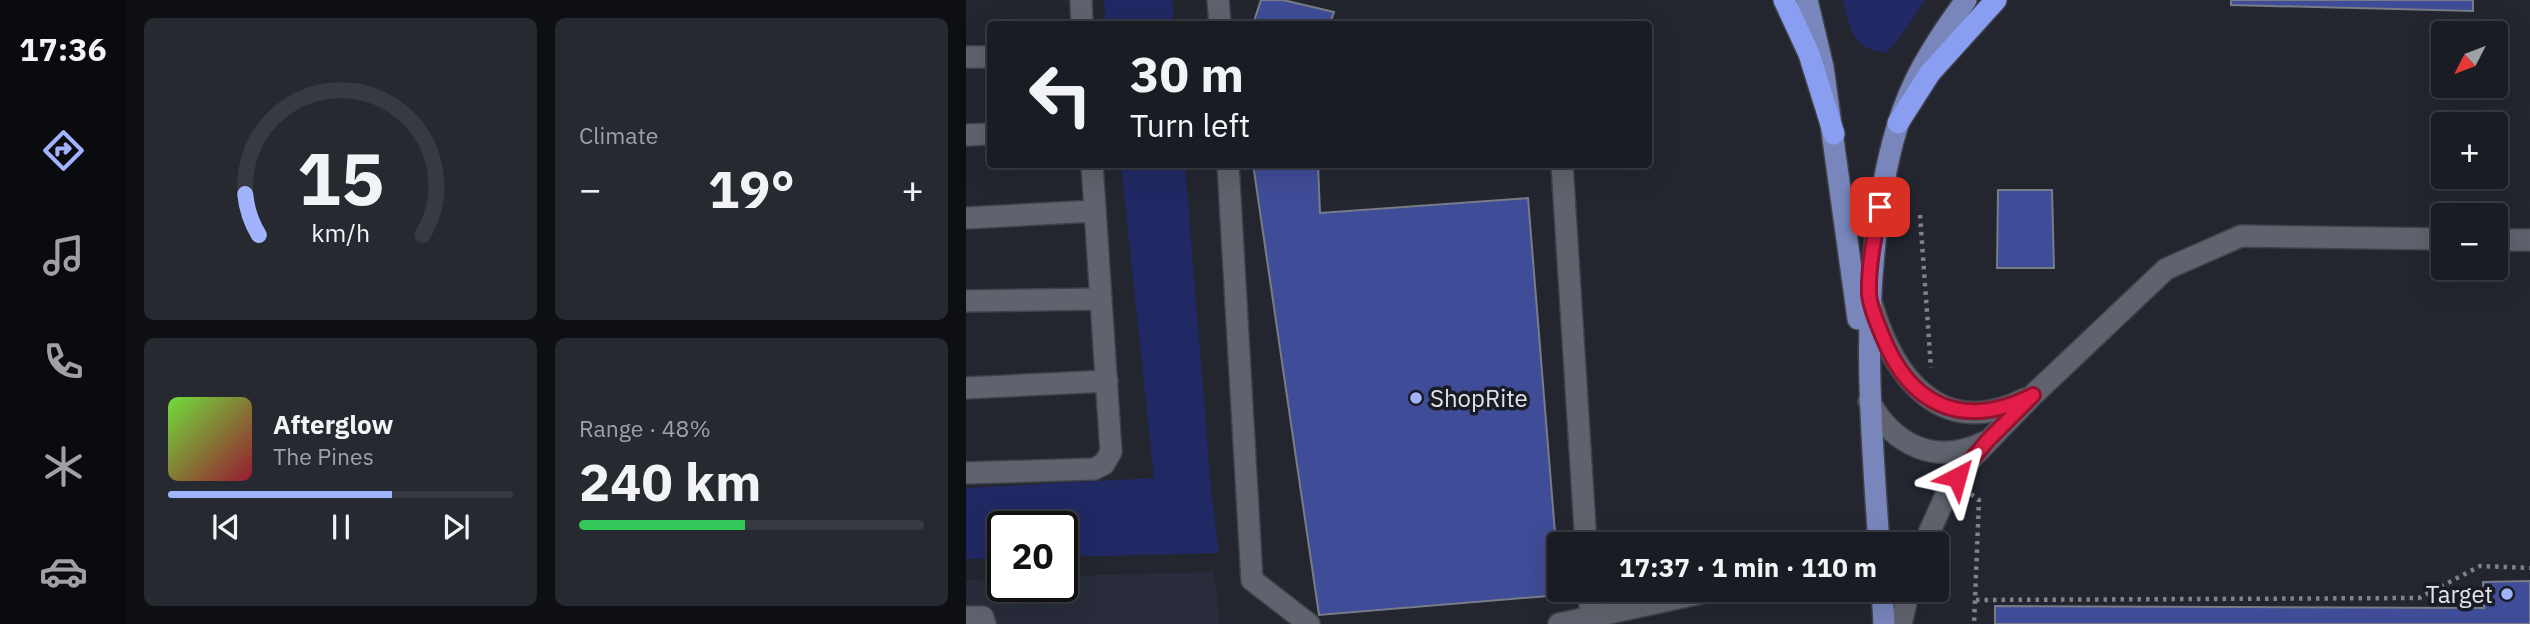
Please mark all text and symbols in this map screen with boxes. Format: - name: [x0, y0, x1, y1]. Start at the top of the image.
- north arrow: [2431, 21, 2508, 98]
- map controls: [2431, 21, 2508, 280]
- text: 17:36: [19, 28, 107, 70]
- text: 30 m: [1130, 42, 1244, 105]
- icon: left: [1015, 49, 1106, 140]
- text: Turn left: [1130, 104, 1250, 146]
- button: +: [2431, 112, 2508, 189]
- text: Climate: [579, 120, 658, 150]
- icon: directions: [39, 126, 88, 175]
- text: 15: [297, 130, 384, 225]
- text: 19°: [708, 155, 795, 222]
- text: −: [579, 164, 602, 213]
- text: +: [901, 164, 924, 213]
- pin: [1850, 177, 1910, 237]
- icon: arrive: [1861, 188, 1899, 226]
- button: −: [2431, 203, 2508, 280]
- text: km/h: [311, 216, 370, 249]
- icon: music: [39, 231, 88, 280]
- icon: phone: [39, 337, 88, 386]
- place label: ShopRite: [1430, 382, 1528, 414]
- marker: ShopRite: [1408, 390, 1424, 406]
- text: Afterglow: [273, 407, 393, 441]
- text: Range · 48%: [579, 413, 711, 443]
- position arrow: [1920, 440, 1994, 514]
- text: The Pines: [273, 441, 374, 471]
- icon: climate: [39, 442, 88, 491]
- text: 240 km: [579, 448, 761, 515]
- icon: previous: [207, 508, 245, 546]
- icon: pause: [322, 508, 360, 546]
- icon: next: [437, 508, 475, 546]
- speed limit sign: 20: [987, 511, 1078, 602]
- icon: car: [39, 547, 88, 596]
- text: 17:37 · 1 min · 110 m: [1619, 550, 1877, 584]
- place label: Target: [2426, 578, 2493, 610]
- marker: Target: [2499, 586, 2515, 602]

